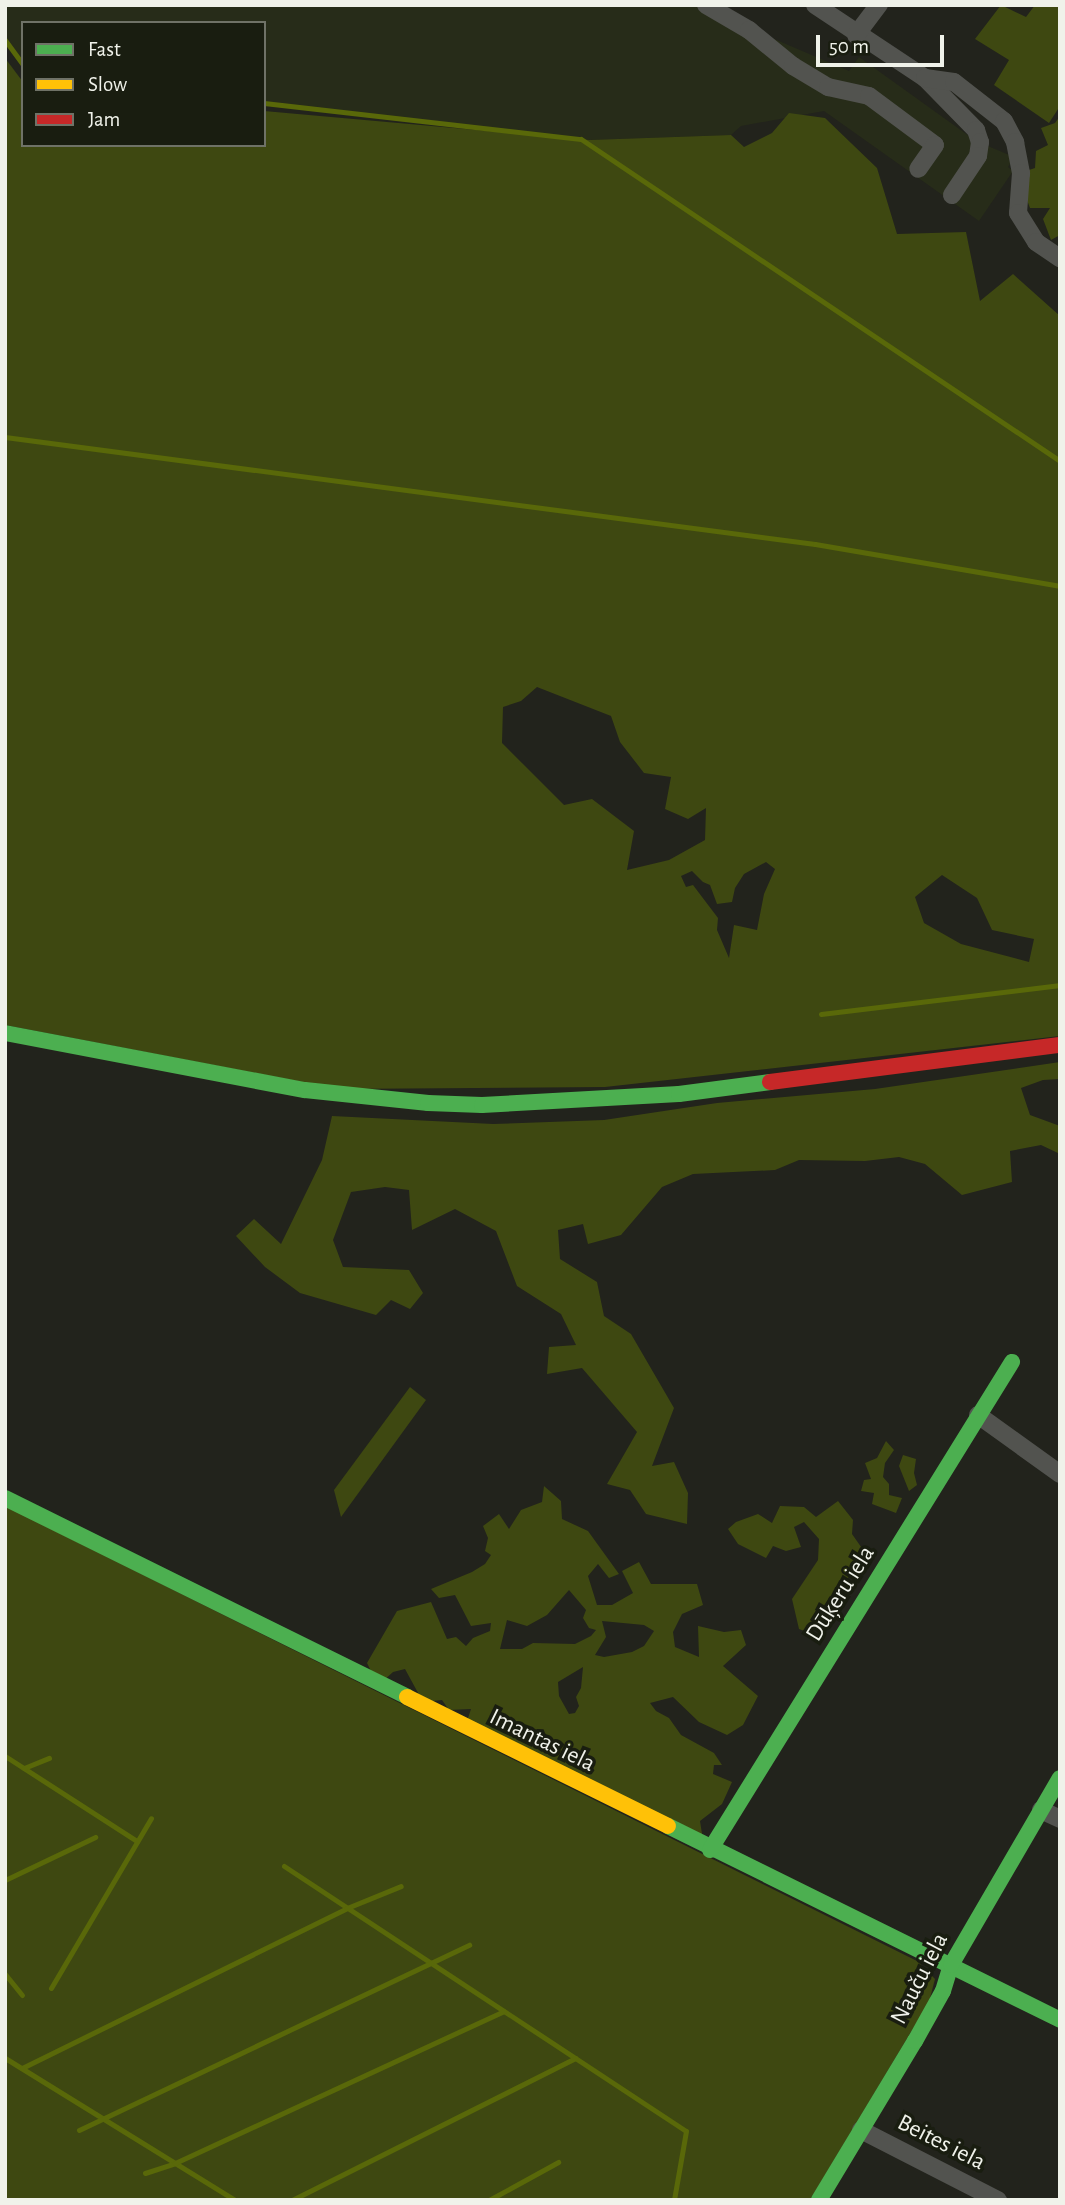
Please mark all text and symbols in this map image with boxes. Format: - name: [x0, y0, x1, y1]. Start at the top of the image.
- legend: [21, 21, 266, 147]
- scale bar: [820, 21, 948, 65]
- text: 50 m: [829, 36, 869, 57]
- text: Fast: [88, 39, 121, 60]
- text: Slow: [88, 74, 127, 95]
- text: Jam: [88, 109, 120, 130]
- street label: Dūķeru iela: [800, 1541, 882, 1647]
- street label: Imantas iela: [484, 1703, 600, 1779]
- street label: Nauču iela: [885, 1929, 955, 2029]
- street label: Beites iela: [892, 2109, 990, 2177]

